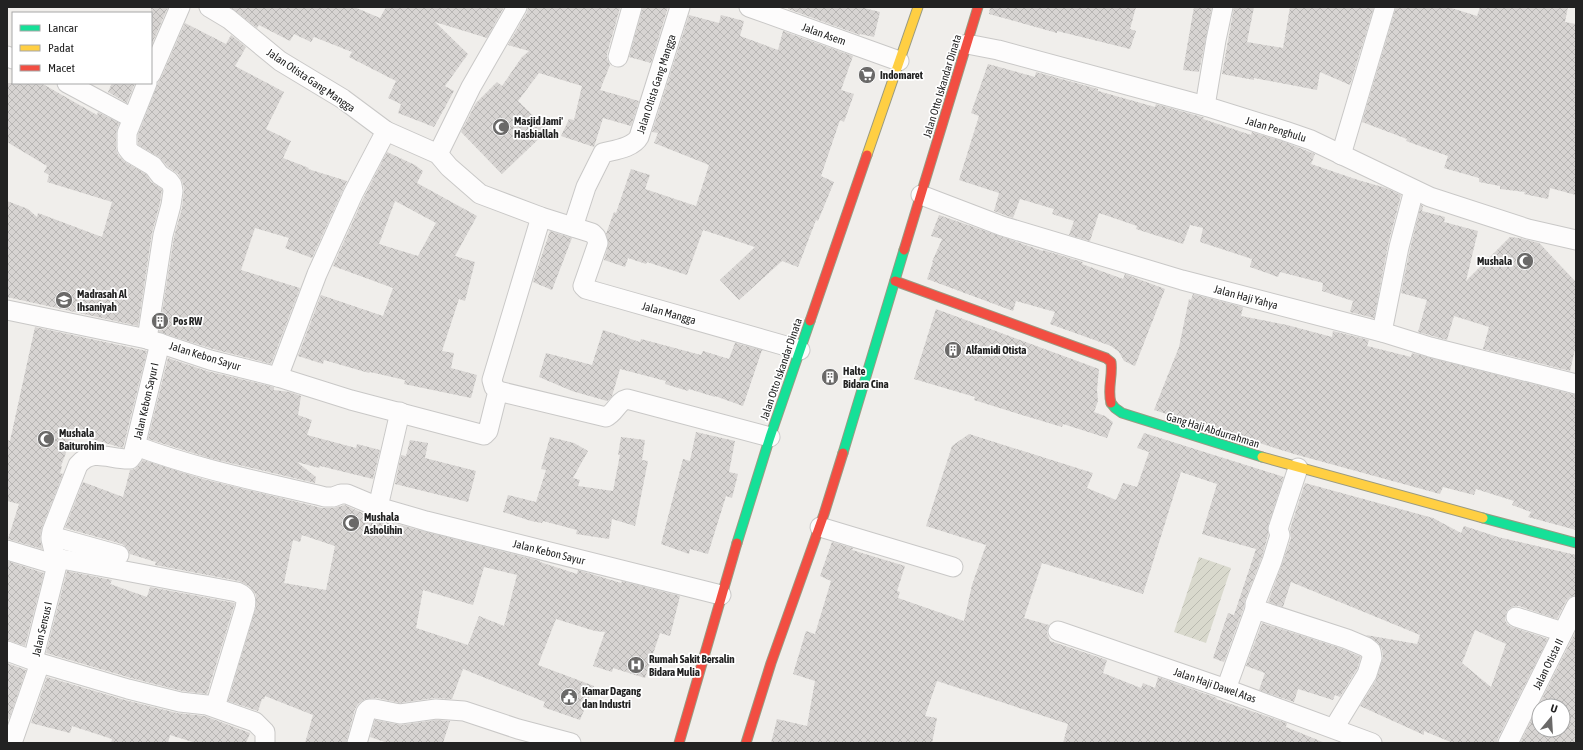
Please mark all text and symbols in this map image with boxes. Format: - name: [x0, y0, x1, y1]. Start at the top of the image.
- legend: [12, 12, 152, 84]
- text: Lancar: [48, 21, 78, 35]
- street label: Jalan Asem: [800, 21, 848, 47]
- street label: Jalan Otista Gang Mangga: [634, 33, 678, 135]
- street label: Jalan Otto Iskandar Dinata: [921, 33, 963, 139]
- text: Padat: [48, 41, 74, 55]
- street label: Jalan Otista Gang Mangga: [265, 46, 357, 114]
- text: Macet: [48, 61, 76, 75]
- supermarket icon: Indomaret: [857, 65, 877, 85]
- place label: Indomaret: [880, 69, 924, 81]
- street label: Jalan Penghulu: [1244, 114, 1308, 144]
- place label: Masjid Jami' Hasbiallah: [514, 115, 563, 140]
- mosque icon: Masjid Jami' Hasbiallah: [491, 117, 511, 137]
- mosque icon: Mushala: [1515, 251, 1535, 271]
- place label: Mushala: [1477, 255, 1512, 267]
- street label: Jalan Haji Yahya: [1213, 283, 1279, 311]
- place label: Madrasah Al Ihsaniyah: [77, 288, 128, 313]
- school or university icon: Madrasah Al Ihsaniyah: [54, 290, 74, 310]
- street label: Jalan Mangga: [641, 300, 697, 326]
- building icon: Pos RW: [150, 311, 170, 331]
- place label: Pos RW: [173, 315, 203, 327]
- street label: Jalan Otto Iskandar Dinata: [758, 316, 804, 422]
- street label: Jalan Kebon Sayur: [168, 339, 243, 373]
- building icon: Alfamidi Otista: [943, 340, 963, 360]
- place label: Alfamidi Otista: [965, 344, 1026, 356]
- street label: Jalan Kebon Sayur I: [131, 362, 161, 440]
- place label: Halte Bidara Cina: [843, 365, 889, 390]
- building icon: Halte Bidara Cina: [820, 367, 840, 387]
- street label: Gang Haji Abdurrahman: [1165, 410, 1261, 450]
- place label: Mushala Baiturohim: [59, 427, 105, 452]
- mosque icon: Mushala Baiturohim: [36, 429, 56, 449]
- place label: Mushala Asholihin: [363, 511, 402, 536]
- mosque icon: Mushala Asholihin: [341, 513, 361, 533]
- street label: Jalan Kebon Sayur: [512, 537, 587, 567]
- street label: Jalan Sensus I: [30, 600, 54, 658]
- street label: Jalan Otista II: [1531, 637, 1565, 691]
- place label: Rumah Sakit Bersalin Bidara Mulia: [649, 653, 735, 678]
- hospital icon: Rumah Sakit Bersalin Bidara Mulia: [626, 655, 646, 675]
- street label: Jalan Haji Dawel Atas: [1172, 665, 1258, 705]
- place label: Kamar Dagang dan Industri: [582, 685, 641, 710]
- public building icon: Kamar Dagang dan Industri: [559, 687, 579, 707]
- north arrow: [1531, 698, 1571, 738]
- text: U: [1549, 702, 1559, 715]

